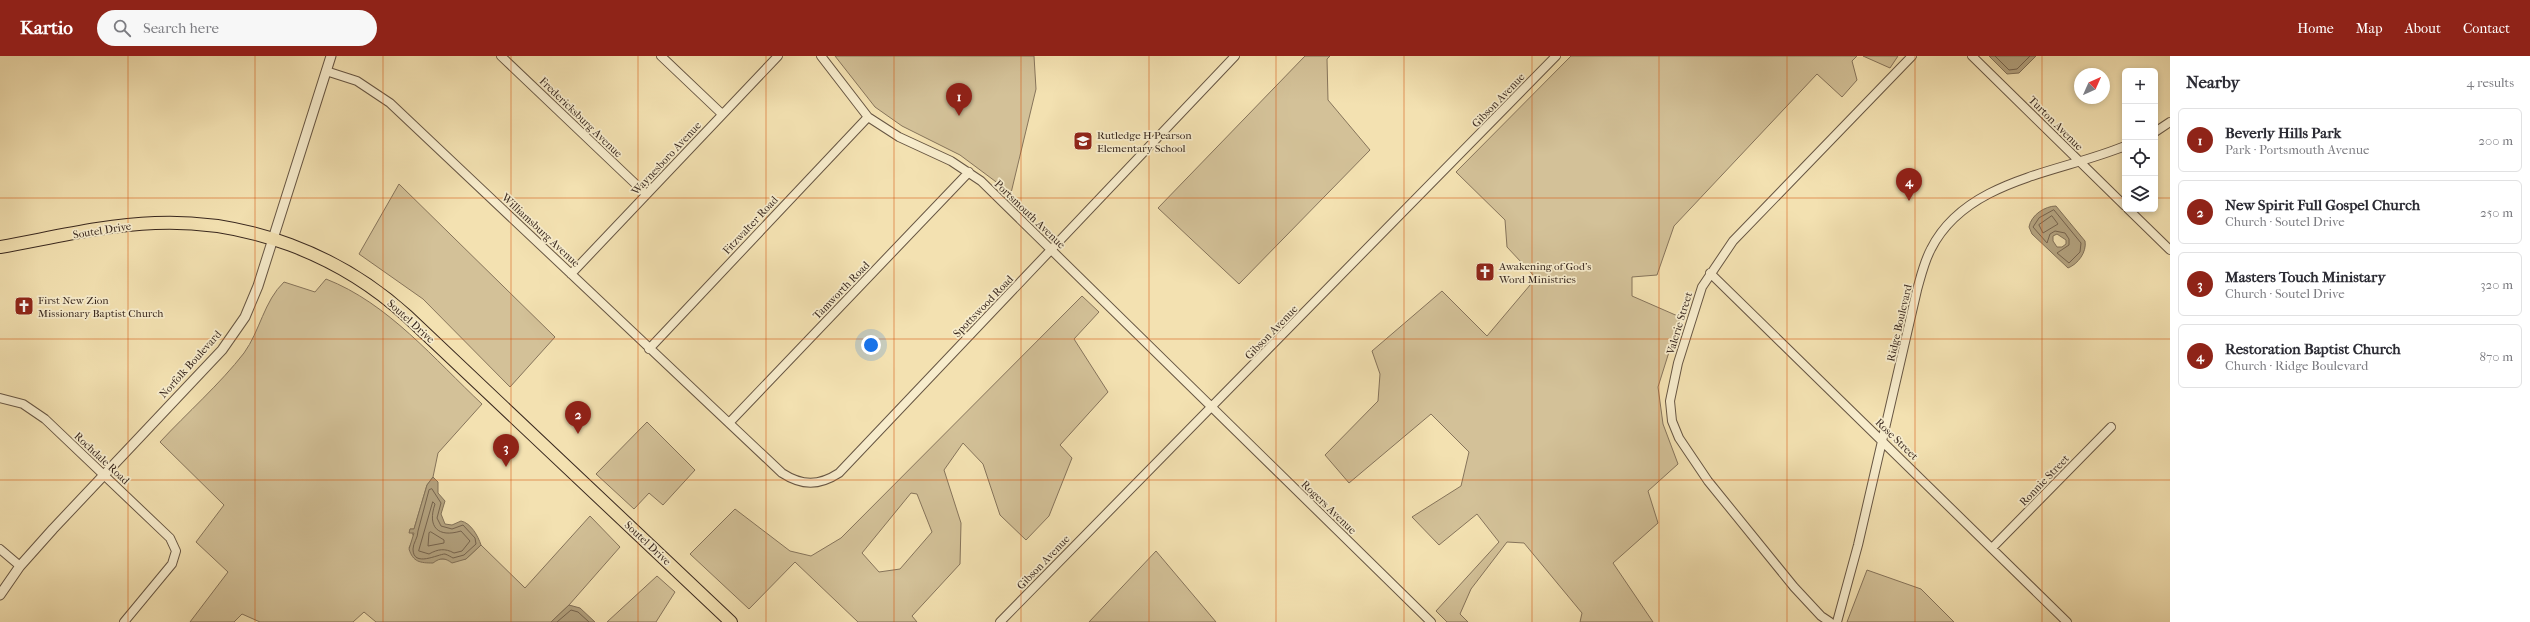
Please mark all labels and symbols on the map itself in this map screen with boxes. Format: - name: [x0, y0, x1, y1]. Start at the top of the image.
- north arrow: [2074, 68, 2110, 104]
- street label: Gibson Avenue: [1469, 70, 1528, 130]
- street label: Fredericksburg Avenue: [537, 74, 625, 161]
- pin: 1: [946, 83, 972, 116]
- street label: Turton Avenue: [2026, 93, 2086, 154]
- street label: Waynesboro Avenue: [628, 118, 704, 199]
- place label: Rutledge H Pearson Elementary School: [1097, 129, 1192, 155]
- school or university icon: Rutledge H Pearson Elementary School: [1072, 130, 1094, 152]
- pin: 4: [1896, 168, 1922, 201]
- street label: Portsmouth Avenue: [992, 177, 1068, 252]
- street label: Williamsburg Avenue: [498, 190, 583, 270]
- street label: Fitzwalter Road: [720, 193, 781, 257]
- street label: Soutel Drive: [72, 219, 133, 242]
- street label: Tamworth Road: [810, 258, 873, 322]
- place label: Awakening of God's Word Ministries: [1498, 260, 1591, 286]
- church icon: Awakening of God's Word Ministries: [1474, 261, 1496, 283]
- street label: Spottswood Road: [951, 272, 1017, 340]
- street label: Ridge Boulevard: [1884, 282, 1915, 363]
- street label: Valerie Street: [1664, 290, 1695, 357]
- place label: First New Zion Missionary Baptist Church: [38, 294, 164, 320]
- church icon: First New Zion Missionary Baptist Church: [13, 295, 35, 317]
- street label: Soutel Drive: [384, 297, 437, 346]
- street label: Gibson Avenue: [1242, 302, 1301, 362]
- street label: Norfolk Boulevard: [157, 327, 225, 401]
- your location: [861, 335, 881, 355]
- pin: 2: [565, 401, 591, 434]
- street label: Rose Street: [1873, 416, 1921, 463]
- street label: Rochdale Road: [71, 430, 133, 488]
- pin: 3: [493, 434, 519, 467]
- street label: Ronnie Street: [2017, 452, 2072, 509]
- street label: Rogers Avenue: [1298, 478, 1359, 537]
- street label: Soutel Drive: [622, 519, 674, 569]
- street label: Gibson Avenue: [1014, 532, 1073, 592]

